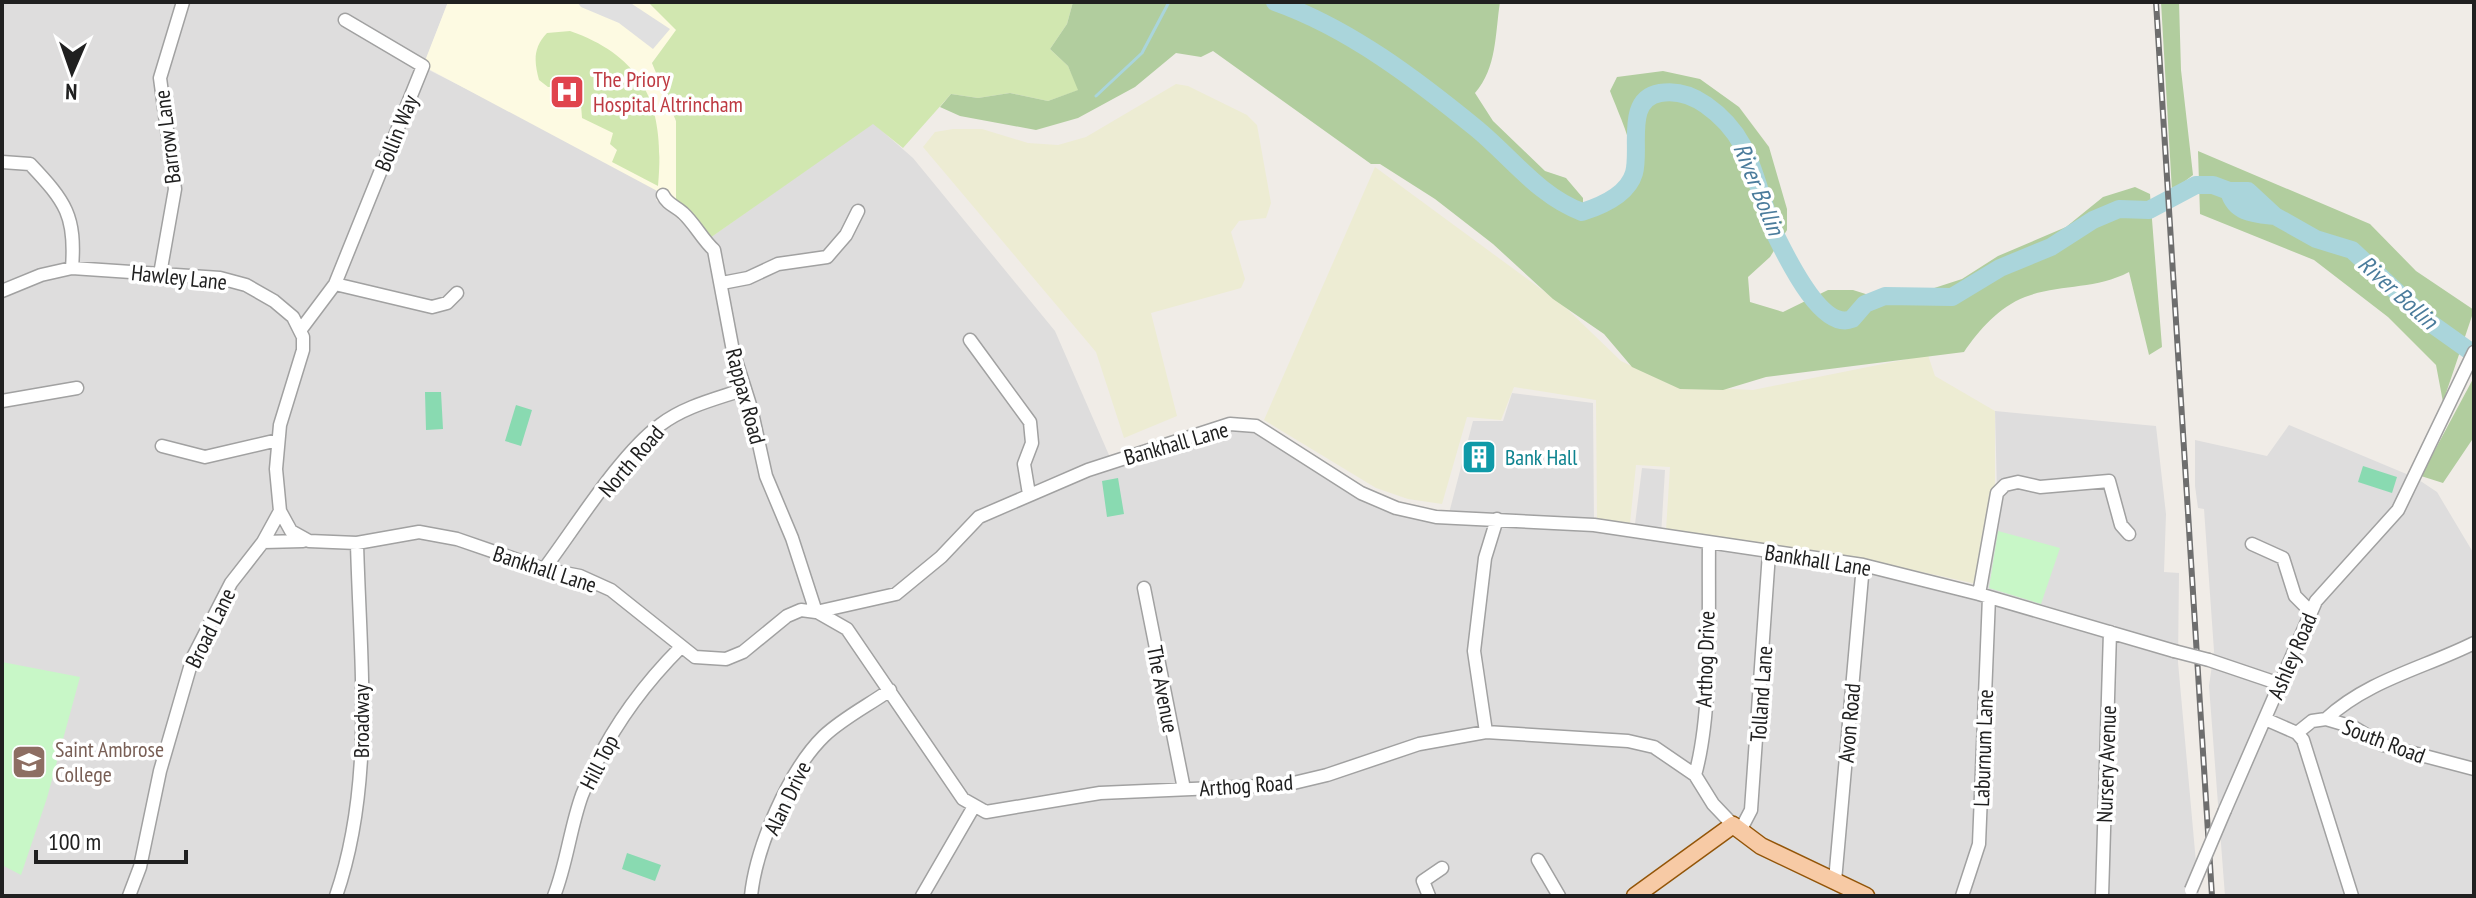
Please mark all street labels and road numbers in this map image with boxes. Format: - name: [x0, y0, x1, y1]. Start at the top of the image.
- street label: Barrow Lane: [147, 89, 187, 185]
- street label: Bollin Way: [368, 90, 424, 175]
- street label: Hawley Lane: [130, 258, 228, 296]
- street label: Rappax Road: [720, 345, 772, 447]
- street label: Bankhall Lane: [1121, 415, 1231, 471]
- street label: North Road: [592, 419, 670, 503]
- street label: Bankhall Lane: [1763, 538, 1873, 582]
- street label: Bankhall Lane: [490, 539, 600, 599]
- street label: Broad Lane: [179, 584, 241, 672]
- street label: Ashley Road: [2261, 609, 2323, 703]
- street label: Arthog Drive: [1689, 610, 1721, 708]
- street label: The Avenue: [1141, 643, 1185, 735]
- street label: Tolland Lane: [1744, 645, 1778, 743]
- street label: Avon Road: [1832, 682, 1866, 764]
- street label: Broadway: [347, 683, 375, 758]
- street label: Laburnum Lane: [1967, 689, 1999, 807]
- street label: Nursery Avenue: [2090, 705, 2122, 823]
- street label: South Road: [2339, 712, 2429, 770]
- street label: Hill Top: [573, 730, 625, 794]
- street label: Alan Drive: [757, 757, 817, 839]
- street label: Arthog Road: [1198, 768, 1294, 802]

